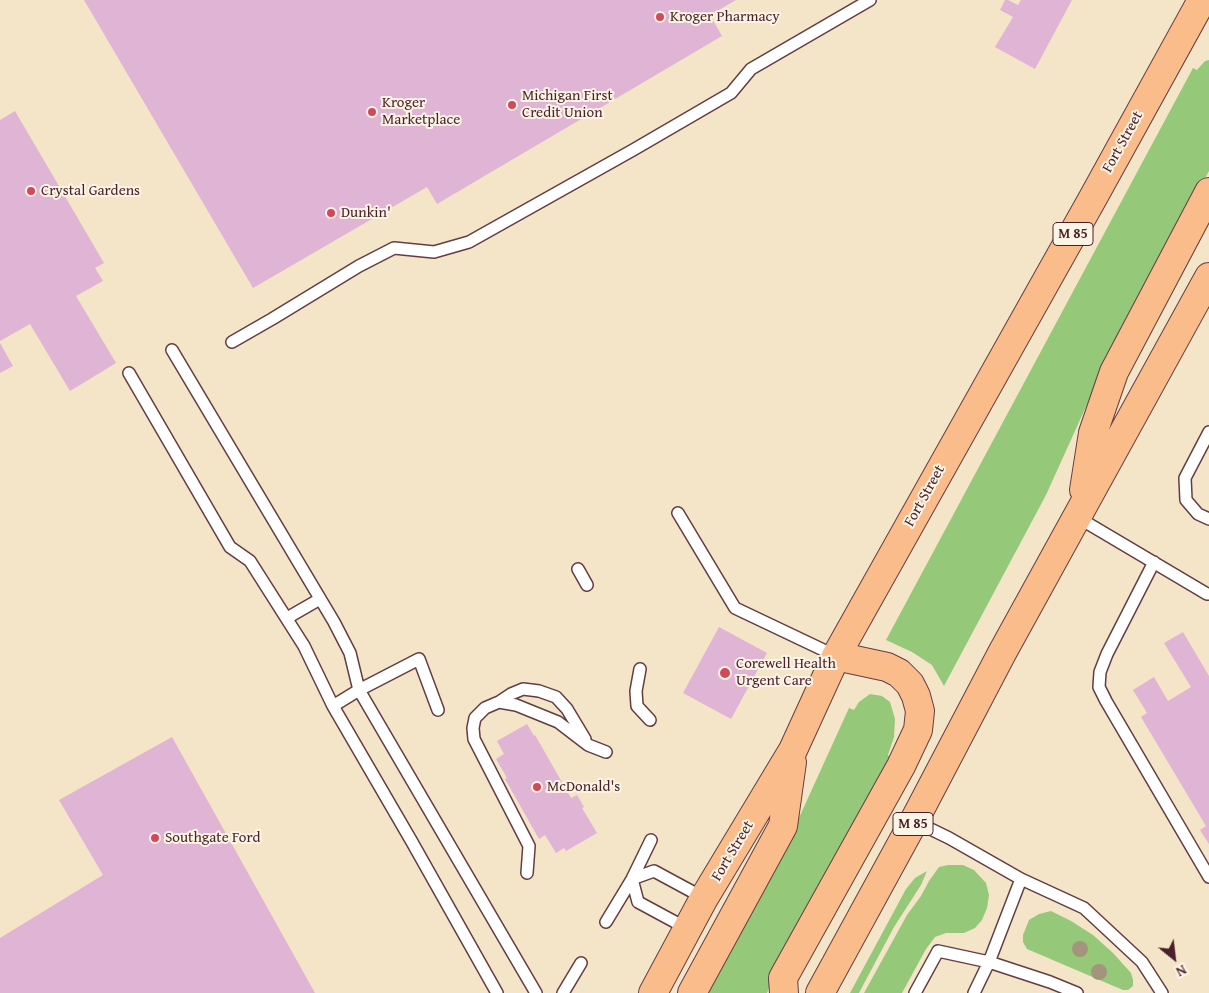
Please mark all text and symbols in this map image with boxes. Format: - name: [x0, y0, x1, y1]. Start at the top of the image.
- place label: Kroger Pharmacy: [670, 8, 780, 26]
- marker: Kroger Pharmacy: [654, 11, 666, 23]
- place label: Michigan First Credit Union: [522, 87, 613, 122]
- place label: Kroger Marketplace: [382, 94, 460, 129]
- marker: Michigan First Credit Union: [506, 99, 518, 111]
- marker: Kroger Marketplace: [366, 106, 378, 118]
- street label: Fort Street: [1099, 108, 1147, 176]
- place label: Crystal Gardens: [41, 182, 140, 200]
- marker: Crystal Gardens: [25, 185, 37, 197]
- place label: Dunkin': [341, 204, 391, 222]
- marker: Dunkin': [325, 207, 337, 219]
- road number: M 85: [1053, 222, 1093, 245]
- street label: Fort Street: [901, 462, 949, 530]
- place label: Corewell Health Urgent Care: [736, 655, 836, 690]
- marker: Corewell Health Urgent Care: [718, 666, 732, 680]
- place label: McDonald's: [547, 778, 620, 796]
- marker: McDonald's: [531, 781, 543, 793]
- road number: M 85: [893, 812, 933, 836]
- street label: Fort Street: [708, 818, 758, 884]
- place label: Southgate Ford: [165, 829, 260, 847]
- marker: Southgate Ford: [149, 832, 161, 844]
- north arrow: [1149, 933, 1199, 983]
- text: N: [1172, 960, 1190, 982]

